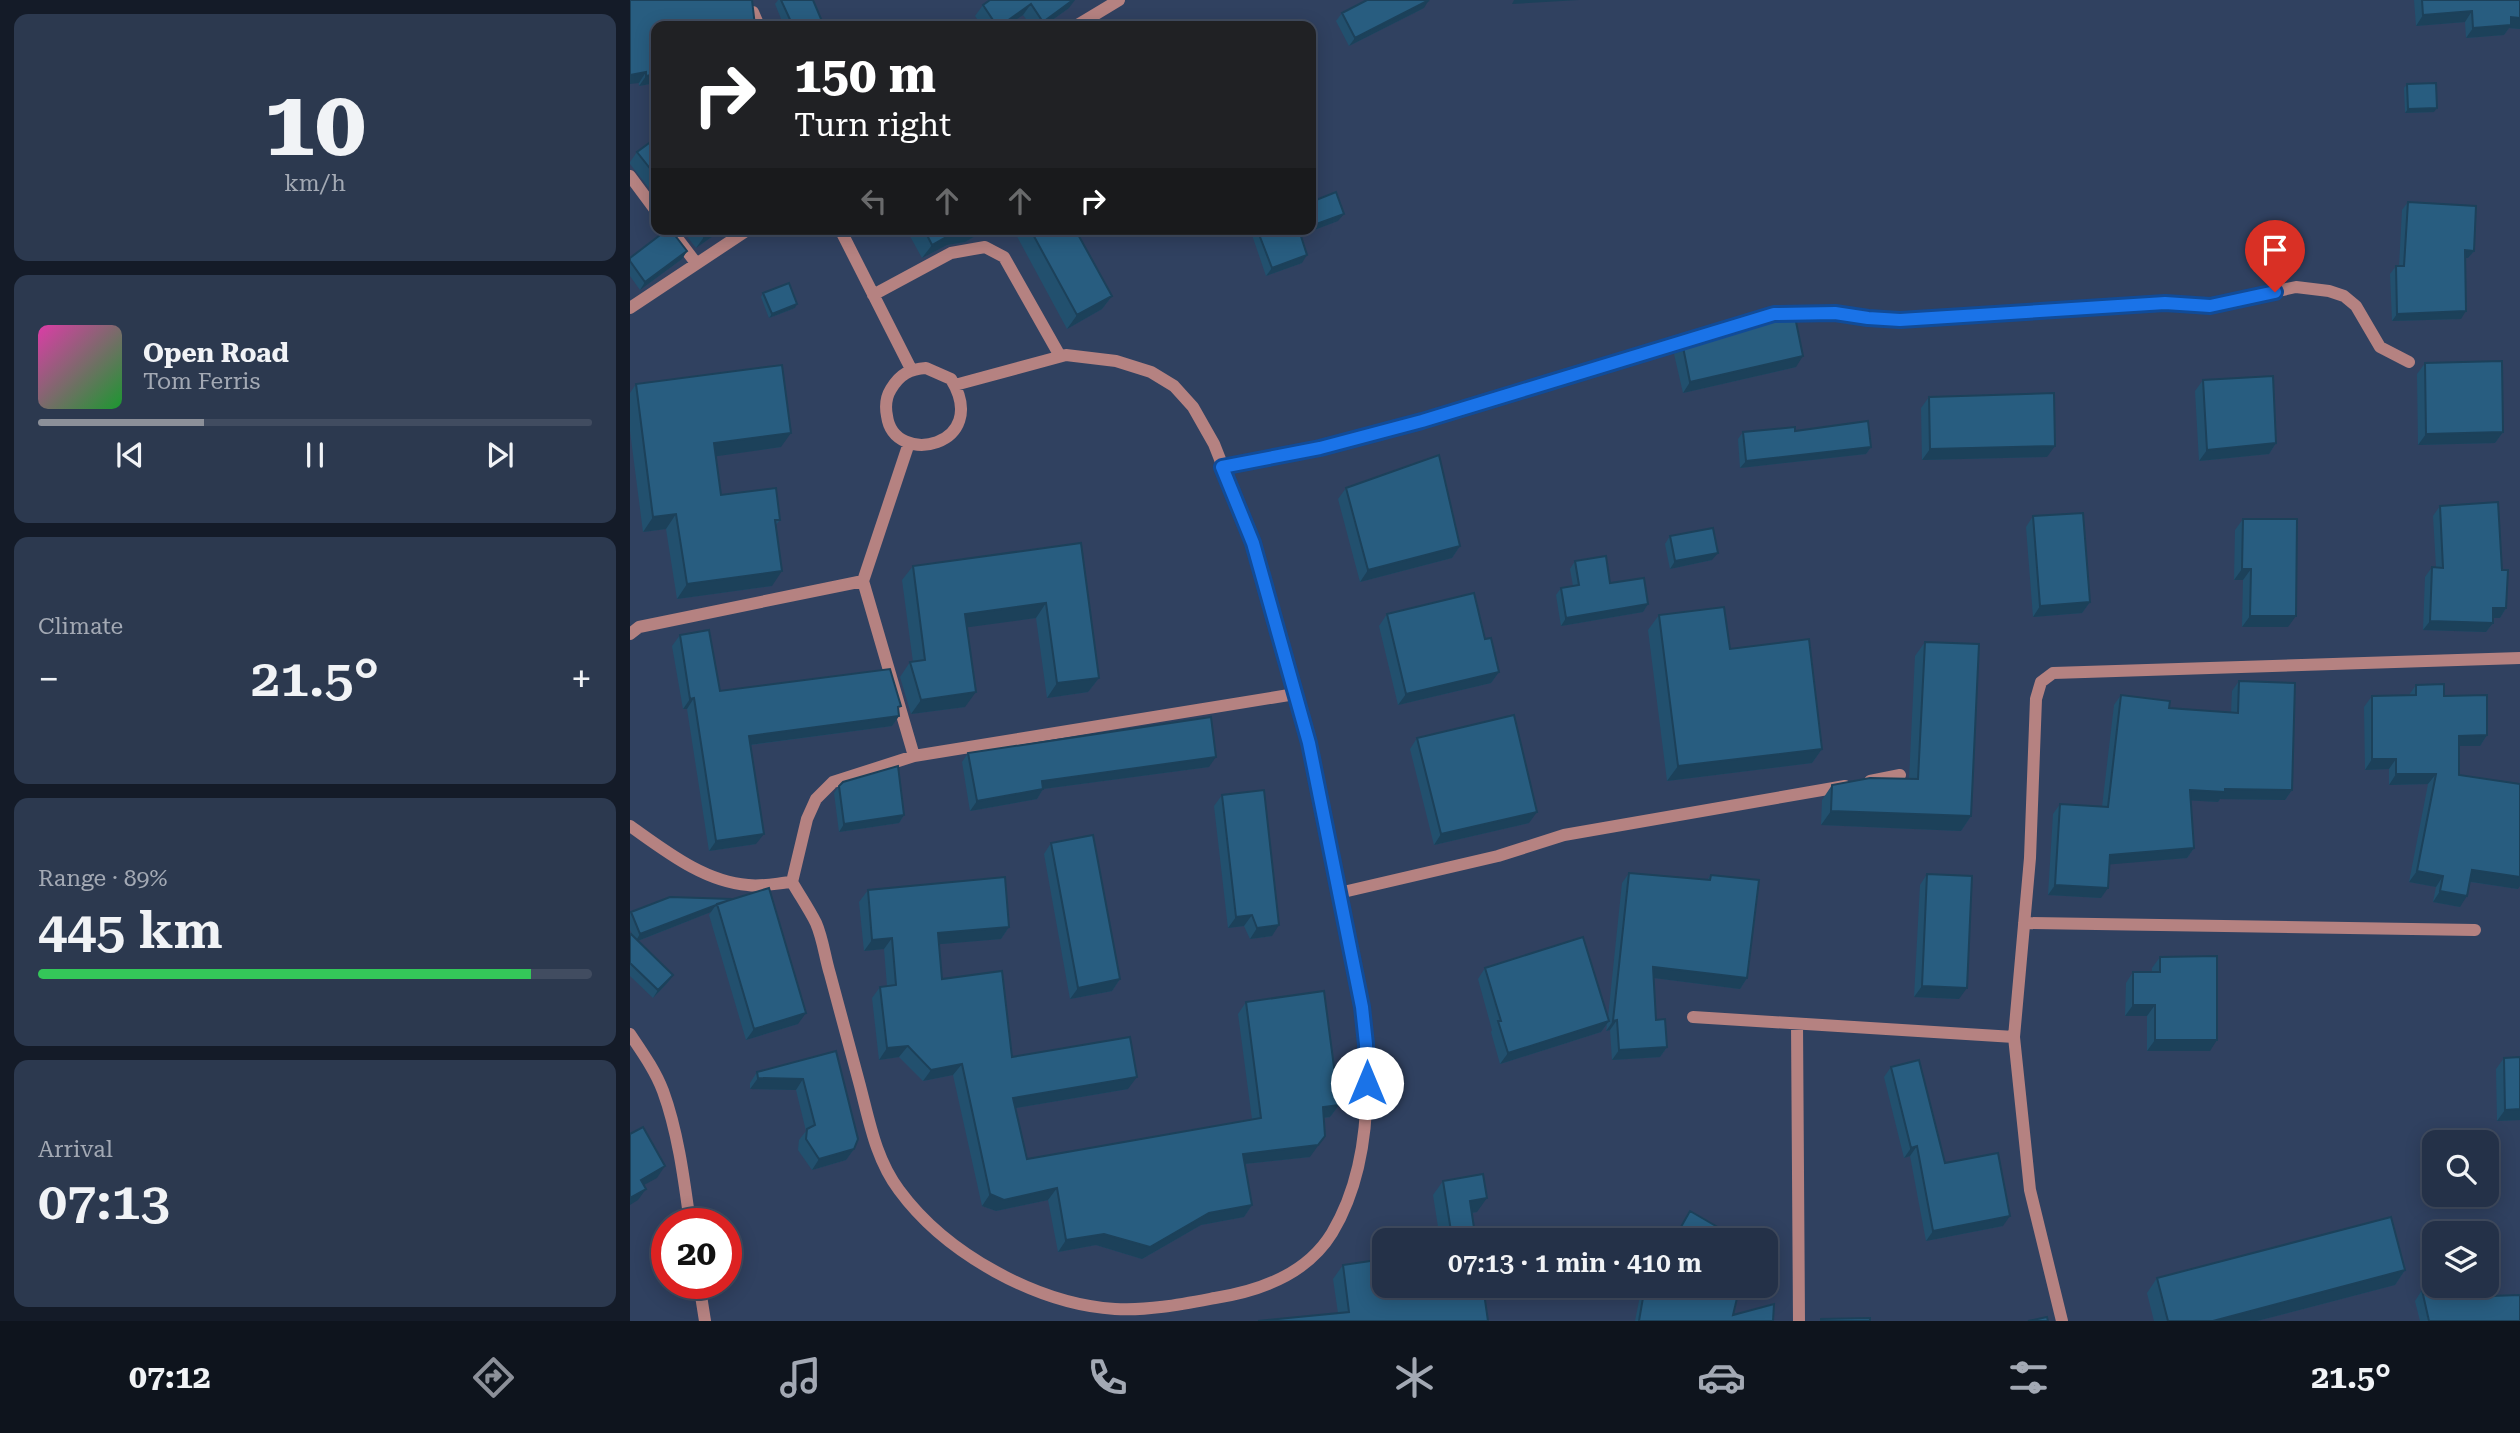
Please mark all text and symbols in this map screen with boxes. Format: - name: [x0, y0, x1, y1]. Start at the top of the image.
- text: 150 m: [794, 47, 936, 104]
- icon: right: [679, 49, 770, 140]
- text: 10: [264, 71, 366, 177]
- text: Turn right: [794, 106, 951, 144]
- text: km/h: [284, 170, 346, 197]
- icon: left: [855, 182, 893, 220]
- icon: ahead: [928, 182, 966, 220]
- icon: ahead: [1001, 182, 1039, 220]
- icon: right: [1074, 182, 1112, 220]
- pin: [2245, 220, 2305, 292]
- icon: arrive: [2256, 231, 2294, 269]
- text: Open Road: [143, 338, 289, 368]
- text: Tom Ferris: [143, 368, 260, 395]
- icon: previous: [111, 436, 149, 474]
- icon: pause: [296, 436, 334, 474]
- icon: next: [481, 436, 519, 474]
- text: Climate: [38, 613, 123, 640]
- text: 21.5°: [251, 648, 379, 709]
- text: −: [38, 657, 59, 701]
- text: +: [571, 657, 592, 701]
- text: Range · 89%: [38, 865, 167, 892]
- text: 445 km: [38, 900, 223, 961]
- position arrow: [1330, 1046, 1404, 1120]
- map controls: [2422, 1130, 2499, 1298]
- button: search: [2422, 1130, 2499, 1207]
- text: Arrival: [38, 1136, 113, 1163]
- text: 07:13: [38, 1171, 170, 1232]
- speed limit sign: 20: [651, 1208, 742, 1299]
- button: layers: [2422, 1221, 2499, 1298]
- text: 07:13 · 1 min · 410 m: [1448, 1248, 1702, 1278]
- icon: directions: [469, 1353, 518, 1402]
- icon: music: [776, 1353, 825, 1402]
- icon: phone: [1083, 1353, 1132, 1402]
- icon: climate: [1390, 1353, 1439, 1402]
- icon: car: [1697, 1353, 1746, 1402]
- icon: filters: [2004, 1353, 2053, 1402]
- text: 07:12: [129, 1358, 211, 1396]
- text: 21.5°: [2311, 1358, 2391, 1396]

